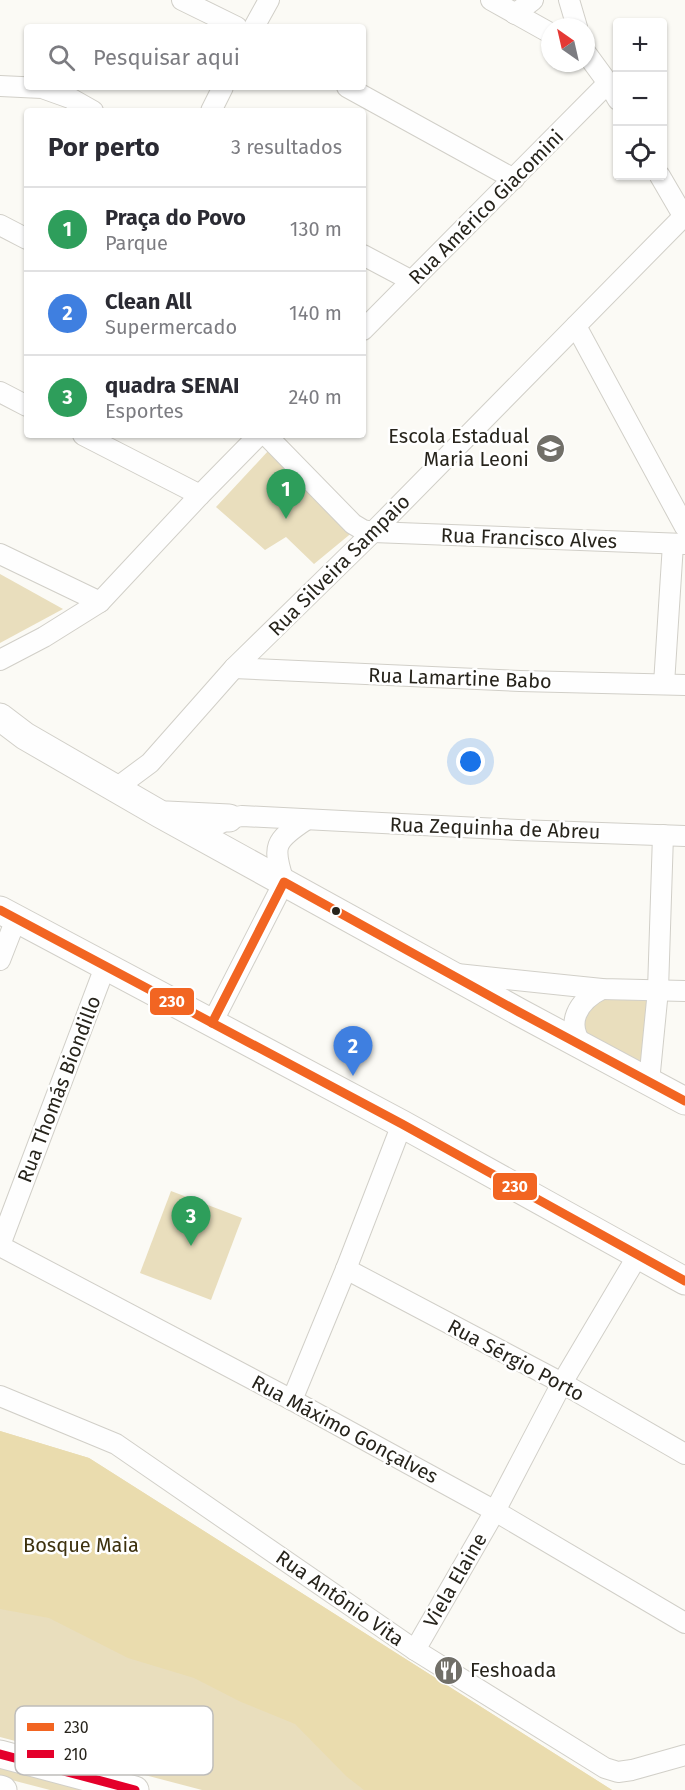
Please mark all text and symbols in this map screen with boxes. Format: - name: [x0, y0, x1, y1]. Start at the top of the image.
- north arrow: [541, 18, 595, 72]
- map controls: [613, 18, 667, 180]
- button: +: [613, 18, 667, 72]
- search box: [24, 24, 366, 90]
- icon: search: [45, 41, 78, 74]
- text: Pesquisar aqui: [93, 44, 240, 71]
- button: −: [613, 72, 667, 126]
- street label: Rua Américo Giacomini: [404, 125, 568, 289]
- button: locate: [613, 126, 667, 180]
- text: Por perto: [48, 132, 160, 163]
- text: 3 resultados: [231, 135, 342, 159]
- text: Praça do Povo: [105, 204, 246, 231]
- text: 1: [63, 217, 72, 241]
- text: 130 m: [290, 217, 342, 241]
- text: Parque: [105, 231, 168, 255]
- text: Clean All: [105, 288, 192, 315]
- text: 2: [62, 301, 73, 325]
- text: 140 m: [289, 301, 342, 325]
- text: Supermercado: [105, 315, 237, 339]
- text: quadra SENAI: [105, 372, 240, 399]
- text: 3: [62, 385, 73, 409]
- text: 240 m: [288, 385, 342, 409]
- text: Esportes: [105, 399, 183, 423]
- place label: Escola Estadual Maria Leoni: [388, 424, 529, 471]
- school or university icon: Escola Estadual Maria Leoni: [534, 432, 566, 464]
- pin: 1: [266, 470, 306, 519]
- street label: Rua Silveira Sampaio: [263, 489, 415, 641]
- street label: Rua Francisco Alves: [440, 523, 618, 553]
- street label: Rua Lamartine Babo: [368, 663, 552, 693]
- your location: [456, 747, 485, 776]
- street label: Rua Zequinha de Abreu: [389, 812, 601, 844]
- unlabelled marker: [330, 905, 342, 917]
- line badge: 230: [149, 987, 195, 1016]
- street label: Rua Thomás Biondillo: [12, 992, 106, 1186]
- text: 230: [159, 992, 185, 1011]
- pin: 2: [334, 1026, 372, 1076]
- line badge: 230: [492, 1172, 538, 1201]
- text: 230: [502, 1177, 528, 1196]
- pin: 3: [172, 1196, 210, 1246]
- street label: Rua Sérgio Porto: [444, 1314, 588, 1406]
- street label: Rua Máximo Gonçalves: [247, 1370, 442, 1489]
- street label: Viela Elaine: [418, 1529, 492, 1631]
- park label: Bosque Maia: [23, 1533, 139, 1557]
- street label: Rua Antônio Vita: [271, 1545, 409, 1651]
- restaurant icon: Feshoada: [433, 1654, 465, 1686]
- place label: Feshoada: [470, 1658, 556, 1682]
- legend: [15, 1706, 213, 1775]
- text: 230: [64, 1718, 89, 1737]
- text: 210: [64, 1745, 87, 1764]

